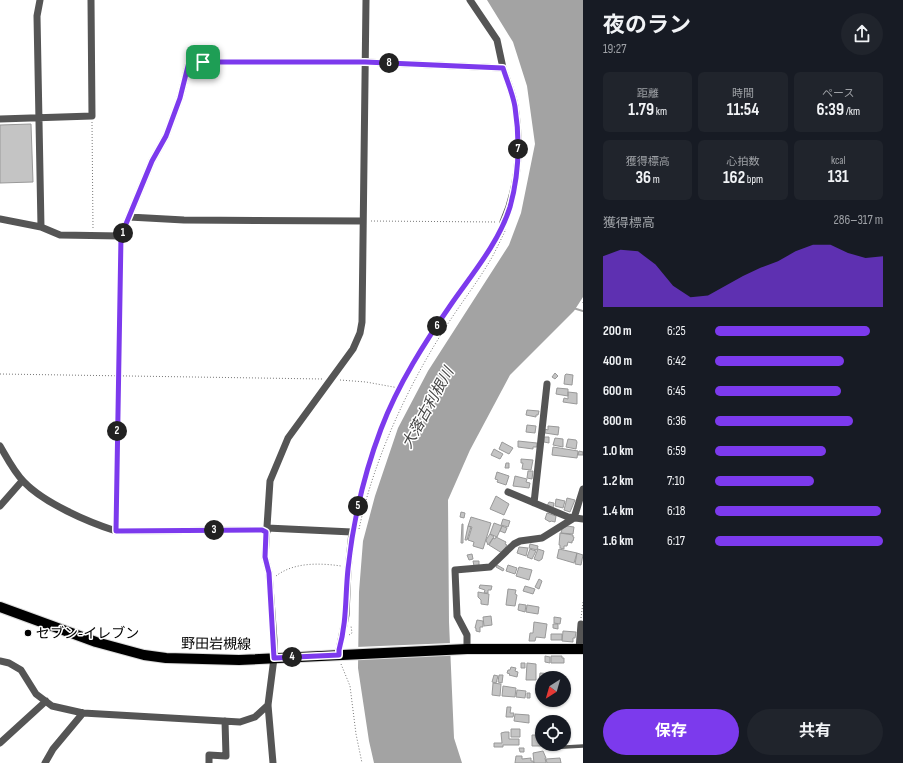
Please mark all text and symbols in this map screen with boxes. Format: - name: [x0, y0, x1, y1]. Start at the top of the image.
- text: 夜のラン: [603, 12, 691, 39]
- button: share: [841, 13, 883, 55]
- text: 19:27: [603, 41, 626, 57]
- pin: [186, 45, 220, 79]
- icon: arrive: [192, 51, 214, 73]
- pin: 8: [379, 53, 399, 73]
- text: 8: [386, 56, 392, 69]
- text: 距離: [637, 87, 659, 100]
- text: 時間: [732, 87, 754, 100]
- text: ペース: [822, 87, 855, 100]
- text: 1.79: [628, 100, 654, 120]
- text: 11:54: [727, 100, 759, 120]
- text: 6:39: [817, 100, 844, 120]
- text: km: [654, 105, 667, 118]
- text: /km: [844, 105, 860, 118]
- pin: 7: [508, 139, 528, 159]
- text: 7: [516, 142, 520, 155]
- text: kcal: [831, 154, 846, 167]
- text: 獲得標高: [626, 155, 670, 168]
- text: 心拍数: [726, 155, 759, 168]
- text: 131: [828, 167, 849, 187]
- text: 36: [635, 168, 651, 188]
- text: 162: [723, 168, 745, 188]
- text: m: [651, 173, 660, 186]
- text: bpm: [745, 173, 763, 186]
- text: 286–317 m: [833, 212, 883, 228]
- text: 獲得標高: [603, 215, 655, 231]
- pin: 1: [113, 223, 133, 243]
- text: 1: [121, 226, 125, 239]
- pin: 6: [427, 316, 447, 336]
- text: 6: [434, 319, 440, 332]
- text: 200 m: [603, 323, 632, 339]
- text: 6:25: [667, 323, 686, 339]
- text: 400 m: [603, 353, 632, 369]
- text: 6:42: [667, 353, 686, 369]
- water label: 大落古利根川: [398, 362, 459, 452]
- text: 600 m: [603, 383, 632, 399]
- text: 6:45: [667, 383, 686, 399]
- text: 800 m: [603, 413, 632, 429]
- text: 6:36: [667, 413, 686, 429]
- pin: 2: [107, 421, 127, 441]
- text: 2: [115, 424, 119, 437]
- text: 1.0 km: [603, 443, 633, 459]
- text: 6:59: [667, 443, 686, 459]
- text: 1.2 km: [603, 473, 633, 489]
- text: 7:10: [667, 473, 685, 489]
- pin: 5: [348, 496, 368, 516]
- text: 5: [356, 499, 360, 512]
- text: 1.4 km: [603, 503, 634, 519]
- text: 6:18: [667, 503, 685, 519]
- pin: 3: [204, 520, 224, 540]
- text: 3: [212, 523, 216, 536]
- text: 1.6 km: [603, 533, 633, 549]
- text: 6:17: [667, 533, 685, 549]
- place label: セブン-イレブン: [36, 625, 139, 642]
- marker: セブン-イレブン: [23, 628, 33, 638]
- street label: 野田岩槻線: [181, 635, 251, 653]
- pin: 4: [282, 647, 302, 667]
- text: 4: [289, 650, 295, 663]
- north arrow: [535, 671, 571, 707]
- map controls: [535, 671, 571, 751]
- button: 保存: [603, 709, 739, 755]
- button: 共有: [747, 709, 883, 755]
- button: locate: [535, 715, 571, 751]

